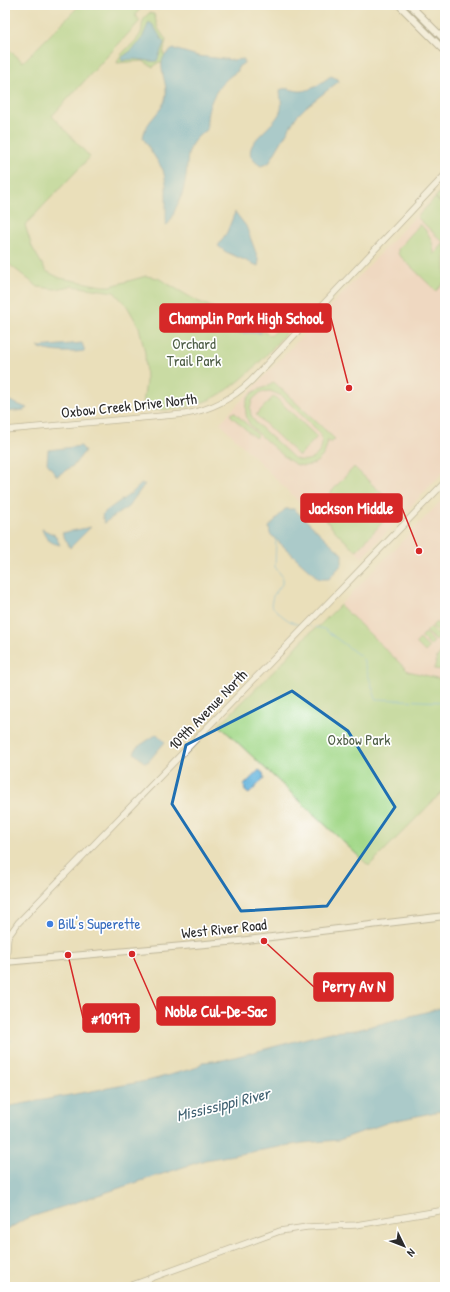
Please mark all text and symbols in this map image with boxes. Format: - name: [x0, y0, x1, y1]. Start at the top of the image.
- callout: Champlin Park High School: [160, 304, 331, 332]
- text: Champlin Park High School: [169, 307, 324, 330]
- park label: Orchard Trail Park: [167, 333, 221, 371]
- street label: Oxbow Creek Drive North: [60, 388, 198, 423]
- callout: Jackson Middle: [301, 494, 402, 522]
- text: Jackson Middle: [309, 497, 394, 519]
- street label: 109th Avenue North: [163, 664, 252, 755]
- park label: Oxbow Park: [328, 729, 390, 750]
- place label: Bill's Superette: [58, 913, 140, 934]
- street label: West River Road: [180, 914, 268, 943]
- marker: Bill's Superette: [45, 919, 55, 929]
- callout: Perry Av N: [314, 973, 393, 1001]
- text: Perry Av N: [322, 975, 386, 998]
- callout: Noble Cul-De-Sac: [157, 997, 275, 1025]
- text: Noble Cul-De-Sac: [165, 1000, 268, 1022]
- callout: #10917: [83, 1004, 139, 1032]
- text: #10917: [91, 1007, 131, 1029]
- water label: Mississippi River: [174, 1081, 274, 1126]
- north arrow: [384, 1226, 424, 1266]
- text: N: [404, 1246, 418, 1260]

